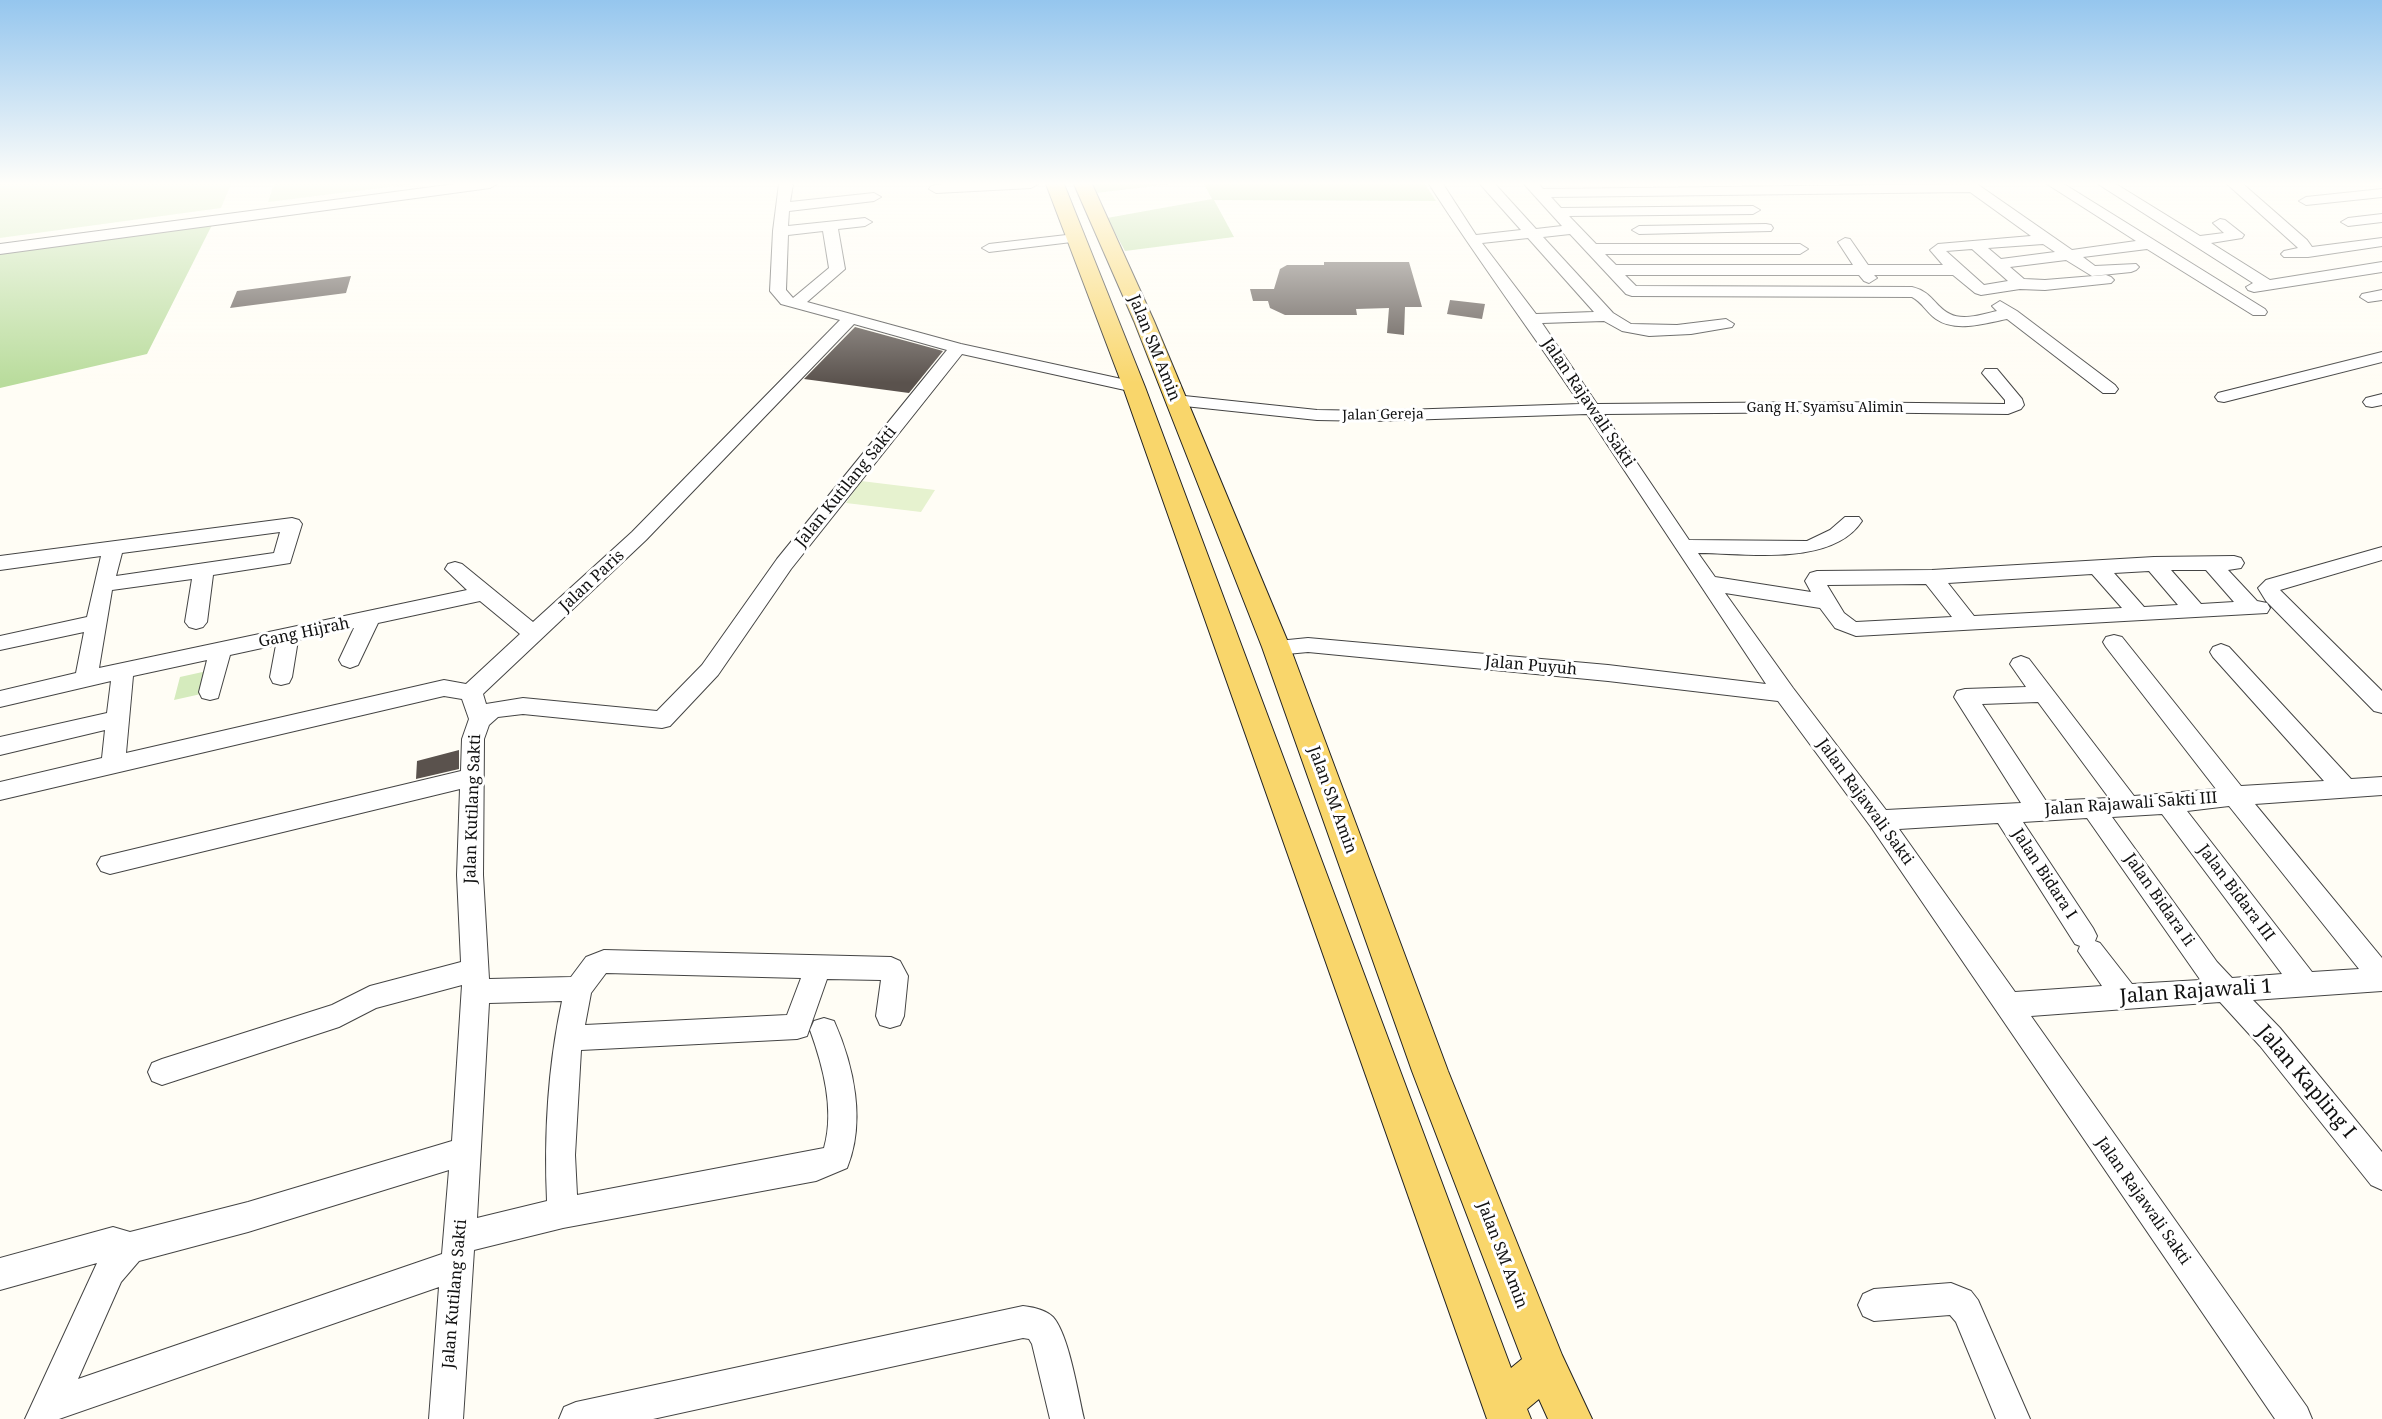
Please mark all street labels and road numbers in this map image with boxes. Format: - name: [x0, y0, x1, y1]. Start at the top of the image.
- street label: Jalan SM Amin: [1124, 292, 1184, 404]
- street label: Jalan Rajawali Sakti: [1538, 335, 1638, 471]
- street label: Gang H. Syamsu Alimin: [1747, 400, 1903, 416]
- street label: Jalan Gereja: [1342, 406, 1424, 424]
- street label: Jalan Kutilang Sakti: [791, 423, 901, 551]
- street label: Jalan Paris: [556, 546, 628, 616]
- street label: Gang Hijrah: [257, 614, 351, 652]
- street label: Jalan Puyuh: [1484, 652, 1578, 680]
- street label: Jalan Kutilang Sakti: [461, 734, 485, 884]
- street label: Jalan Rajawali Sakti: [1813, 735, 1917, 869]
- street label: Jalan SM Amin: [1304, 744, 1360, 856]
- street label: Jalan Rajawali Sakti III: [2044, 788, 2218, 820]
- street label: Jalan Bidara I: [2008, 825, 2080, 923]
- street label: Jalan Bidara III: [2194, 841, 2278, 945]
- street label: Jalan Bidara Ii: [2120, 850, 2198, 950]
- street label: Jalan Rajawali 1: [2119, 975, 2273, 1009]
- street label: Jalan Kapling I: [2252, 1021, 2360, 1143]
- street label: Jalan Rajawali Sakti: [2092, 1134, 2194, 1268]
- street label: Jalan SM Amin: [1473, 1199, 1531, 1311]
- street label: Jalan Kutilang Sakti: [439, 1219, 471, 1369]

